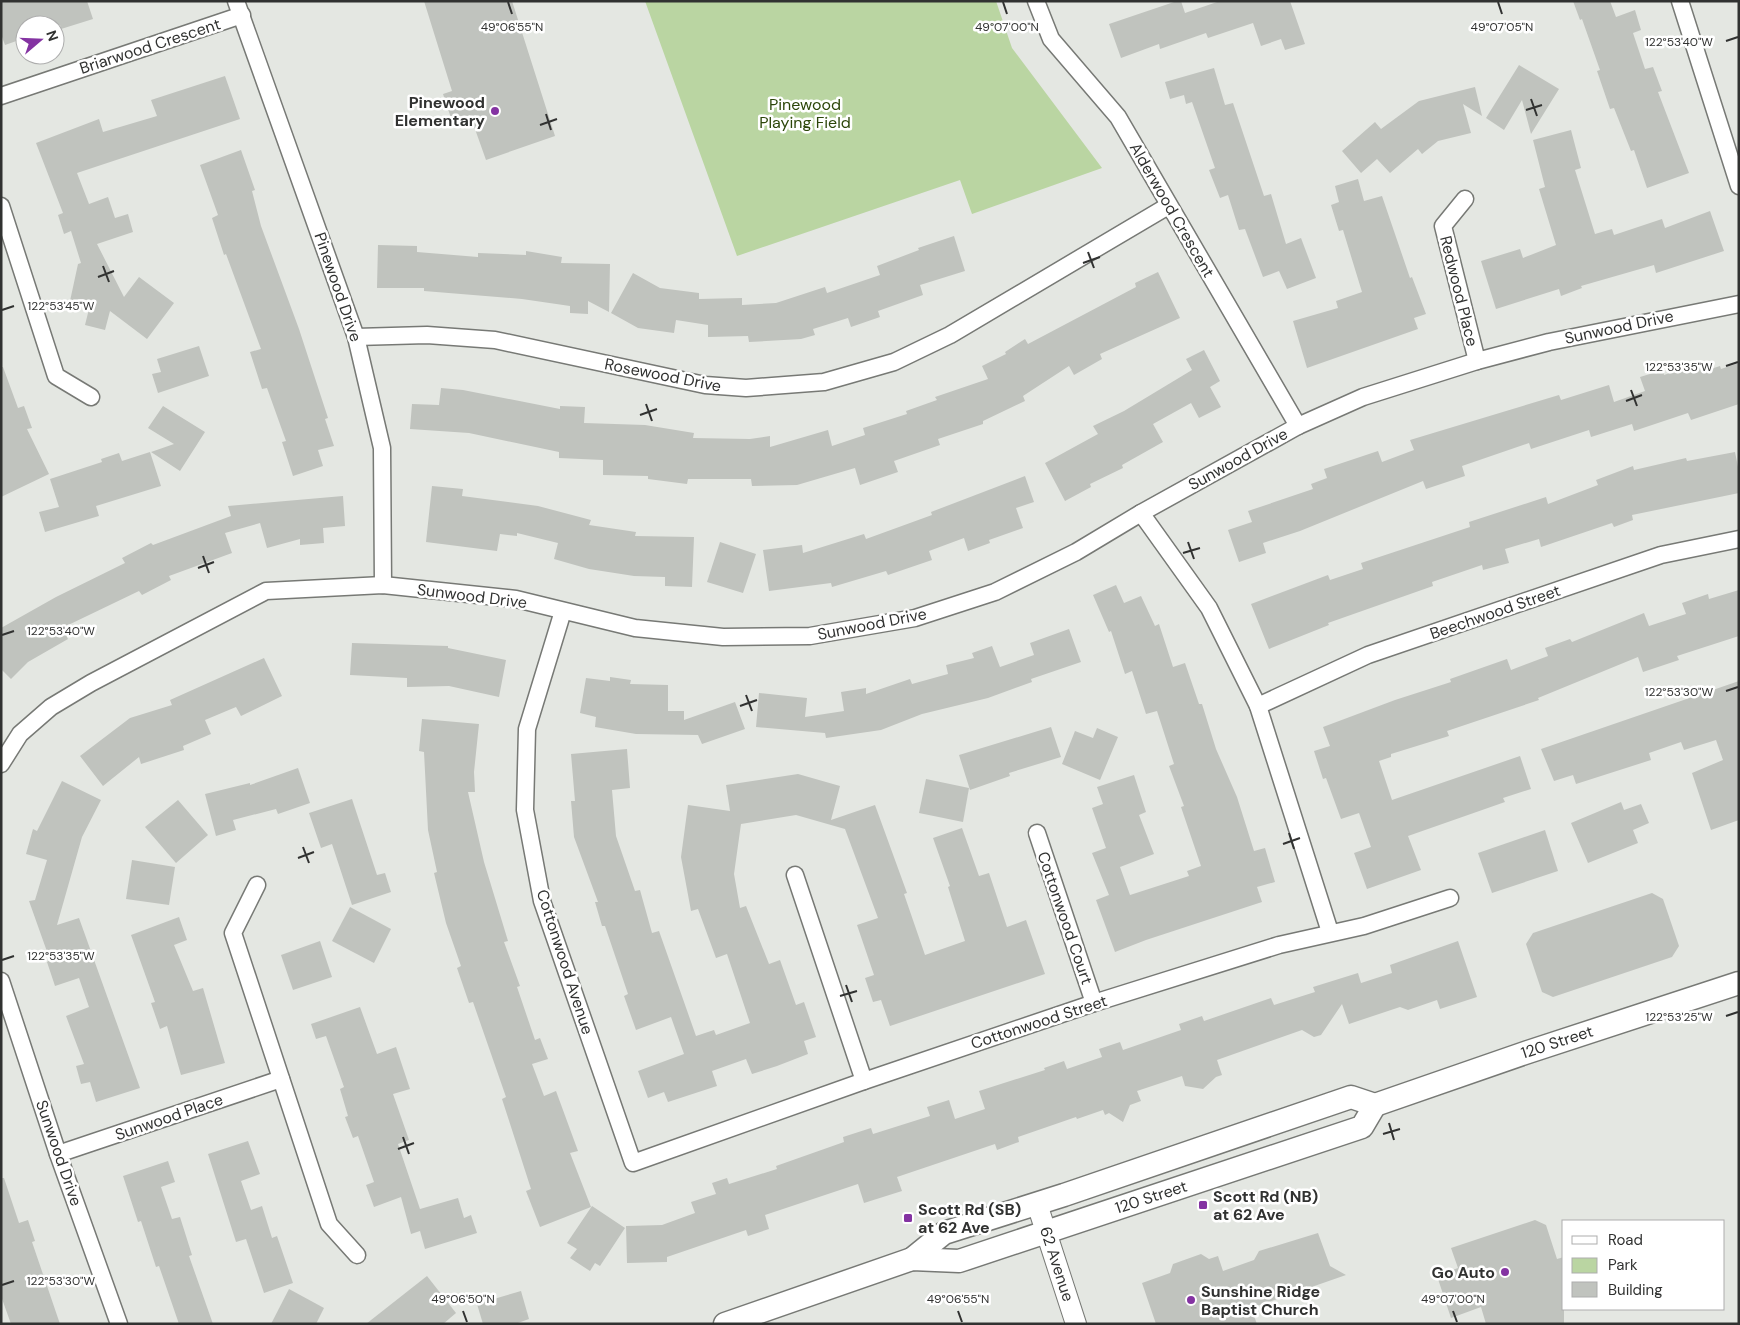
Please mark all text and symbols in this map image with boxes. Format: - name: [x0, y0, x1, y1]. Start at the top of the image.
- street label: Briarwood Crescent: [77, 13, 223, 79]
- north arrow: [15, 15, 65, 65]
- text: 49°06'55"N: [481, 19, 543, 35]
- text: 49°07'00"N: [975, 19, 1039, 35]
- text: 49°07'05"N: [1471, 19, 1533, 35]
- text: N: [42, 28, 62, 44]
- text: 122°53'40"W: [1645, 34, 1713, 50]
- place label: Pinewood Elementary: [395, 92, 485, 131]
- park label: Pinewood Playing Field: [759, 94, 851, 133]
- marker: Pinewood Elementary: [489, 105, 501, 117]
- street label: Alderwood Crescent: [1125, 139, 1219, 281]
- street label: Pinewood Drive: [309, 230, 367, 344]
- street label: Redwood Place: [1435, 234, 1483, 348]
- text: 122°53'45"W: [28, 298, 95, 314]
- street label: Sunwood Drive: [1563, 305, 1675, 349]
- street label: Rosewood Drive: [603, 353, 723, 397]
- text: 122°53'35"W: [1645, 359, 1713, 375]
- street label: Sunwood Drive: [1184, 423, 1292, 495]
- street label: Sunwood Drive: [416, 579, 528, 613]
- street label: Beechwood Street: [1427, 580, 1563, 644]
- street label: Sunwood Drive: [816, 603, 928, 645]
- text: 122°53'40"W: [27, 623, 95, 639]
- text: 122°53'30"W: [1645, 684, 1714, 700]
- street label: Cottonwood Court: [1032, 849, 1098, 987]
- street label: Cottonwood Avenue: [532, 887, 598, 1037]
- text: 122°53'35"W: [27, 948, 95, 964]
- street label: Cottonwood Street: [968, 990, 1110, 1054]
- text: 122°53'25"W: [1645, 1009, 1713, 1025]
- street label: 120 Street: [1518, 1020, 1596, 1064]
- street label: Sunwood Place: [112, 1089, 226, 1145]
- street label: Sunwood Drive: [31, 1097, 87, 1209]
- street label: 120 Street: [1112, 1175, 1190, 1219]
- place label: Scott Rd (NB) at 62 Ave: [1213, 1186, 1318, 1225]
- place label: Scott Rd (SB) at 62 Ave: [918, 1199, 1021, 1238]
- marker: Scott Rd (NB) at 62 Ave: [1197, 1199, 1209, 1211]
- marker: Scott Rd (SB) at 62 Ave: [902, 1212, 914, 1224]
- legend: [1562, 1220, 1725, 1310]
- street label: 62 Avenue: [1035, 1224, 1079, 1304]
- text: Road: [1608, 1230, 1643, 1250]
- text: Park: [1608, 1255, 1638, 1275]
- place label: Go Auto: [1431, 1262, 1495, 1283]
- marker: Go Auto: [1499, 1266, 1511, 1278]
- text: 122°53'30"W: [27, 1273, 96, 1289]
- text: Building: [1608, 1280, 1663, 1300]
- place label: Sunshine Ridge Baptist Church: [1201, 1281, 1320, 1320]
- text: 49°06'50"N: [431, 1291, 495, 1307]
- text: 49°06'55"N: [927, 1291, 989, 1307]
- text: 49°07'00"N: [1421, 1291, 1485, 1307]
- marker: Sunshine Ridge Baptist Church: [1185, 1294, 1197, 1306]

